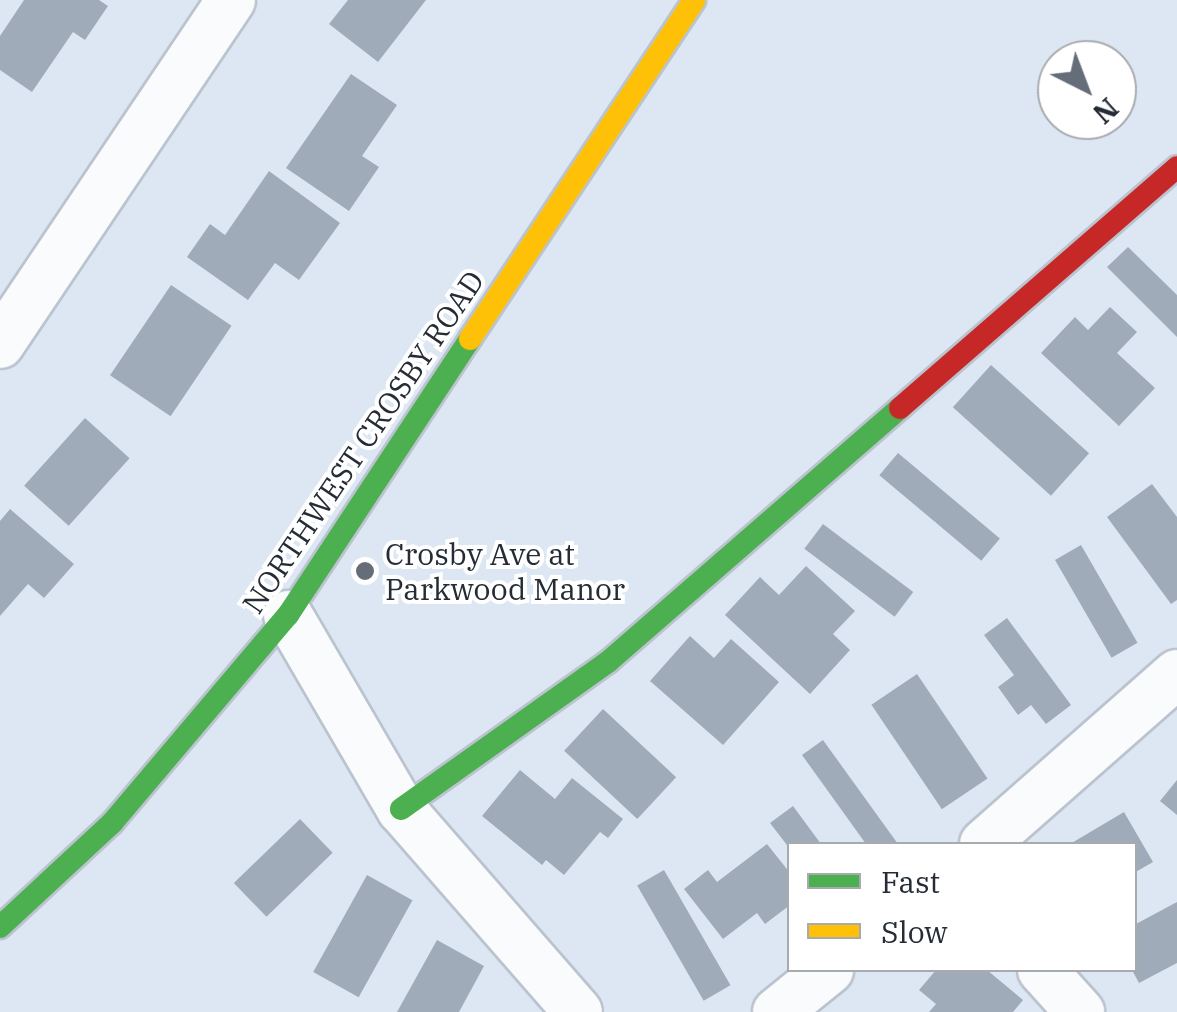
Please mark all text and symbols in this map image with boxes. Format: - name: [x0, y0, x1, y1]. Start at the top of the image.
- north arrow: [1037, 40, 1137, 140]
- text: N: [1085, 90, 1127, 132]
- street label: NORTHWEST CROSBY ROAD: [235, 264, 491, 620]
- place label: Crosby Ave at Parkwood Manor: [385, 536, 625, 606]
- marker: Crosby Ave at Parkwood Manor: [354, 560, 376, 582]
- legend: [787, 842, 1137, 972]
- text: Fast: [881, 862, 940, 901]
- text: Slow: [881, 912, 948, 951]

